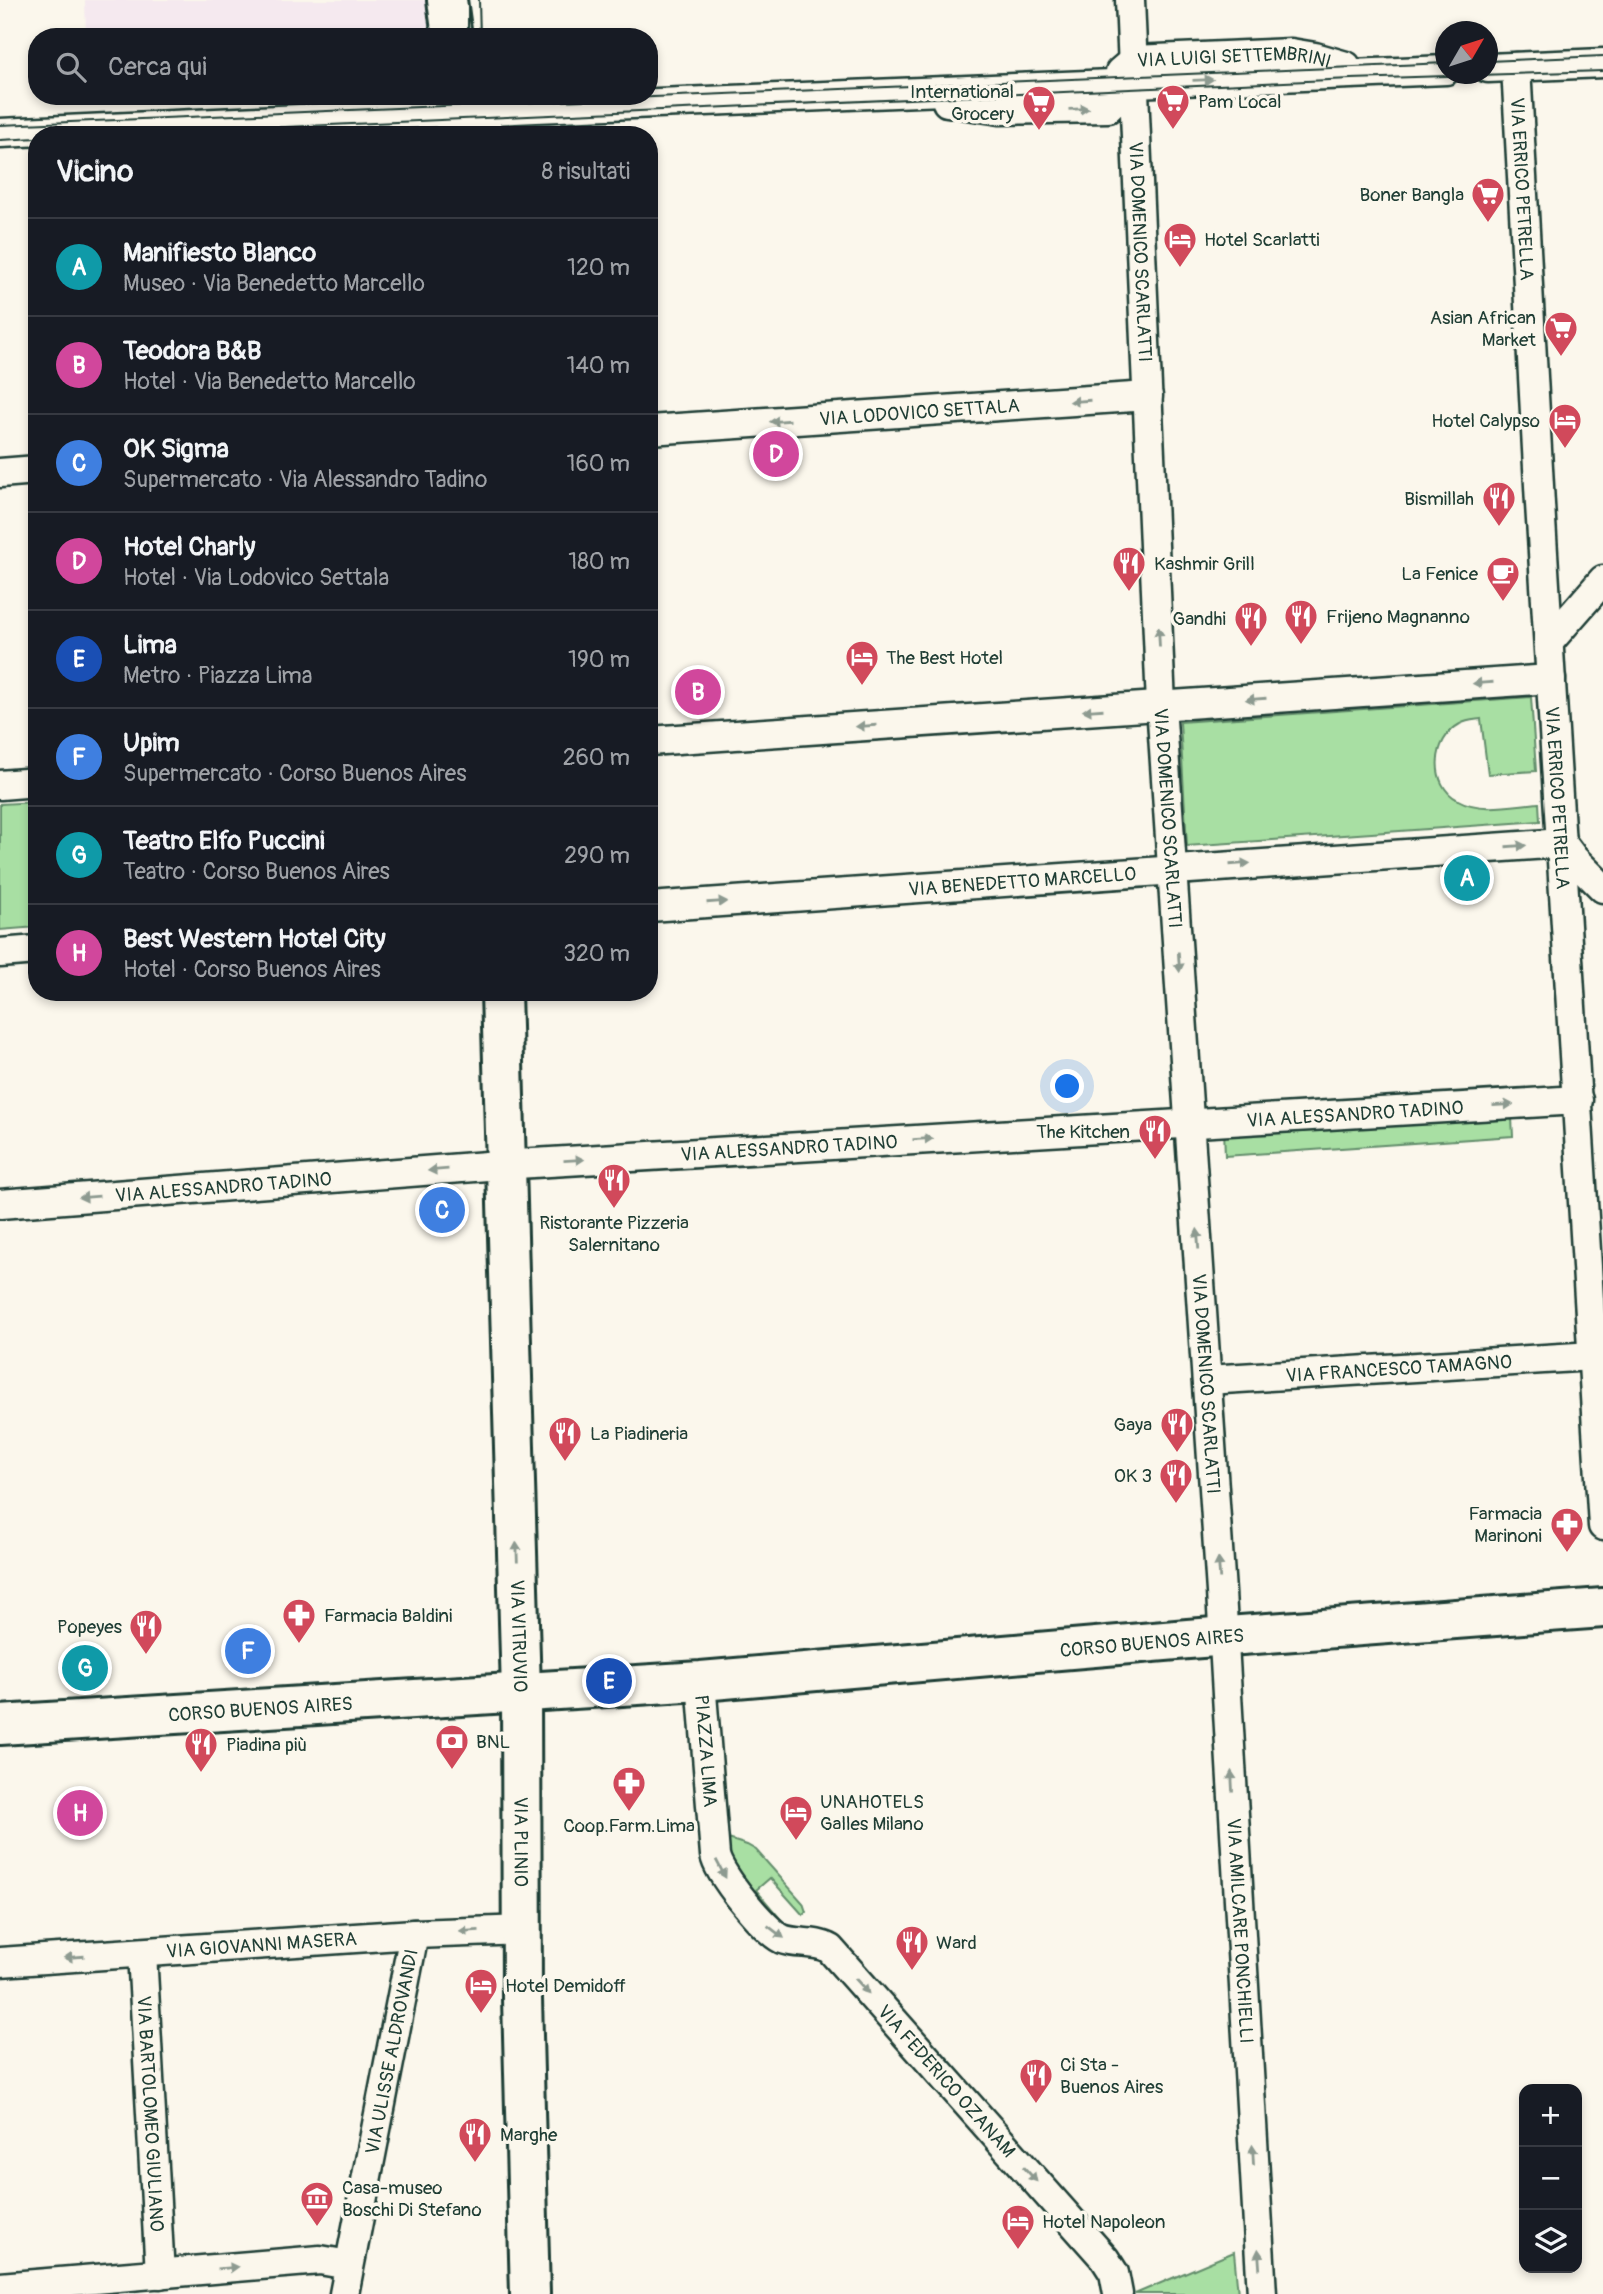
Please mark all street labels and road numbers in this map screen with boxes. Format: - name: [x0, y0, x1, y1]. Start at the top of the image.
- street label: VIA LUIGI SETTEMBRINI: [1137, 41, 1334, 74]
- street label: VIA ERRICO PETRELLA: [1505, 97, 1539, 281]
- street label: VIA DOMENICO SCARLATTI: [1123, 141, 1157, 363]
- street label: VIA LODOVICO SETTALA: [818, 394, 1020, 431]
- street label: VIA ERRICO PETRELLA: [1539, 706, 1575, 890]
- street label: VIA DOMENICO SCARLATTI: [1148, 707, 1187, 929]
- street label: VIA BENEDETTO MARCELLO: [907, 862, 1137, 902]
- street label: VIA ALESSANDRO TADINO: [1246, 1096, 1464, 1133]
- street label: VIA ALESSANDRO TADINO: [680, 1130, 898, 1167]
- street label: VIA ALESSANDRO TADINO: [114, 1167, 333, 1208]
- street label: VIA DOMENICO SCARLATTI: [1186, 1273, 1225, 1495]
- street label: VIA FRANCESCO TAMAGNO: [1285, 1350, 1513, 1388]
- street label: VIA VITRUVIO: [505, 1579, 532, 1692]
- street label: CORSO BUENOS AIRES: [1059, 1624, 1245, 1663]
- street label: CORSO BUENOS AIRES: [168, 1692, 354, 1727]
- street label: PIAZZA LIMA: [689, 1694, 722, 1808]
- street label: VIA PLINIO: [508, 1797, 533, 1887]
- street label: VIA AMILCARE PONCHIELLI: [1221, 1817, 1258, 2044]
- street label: VIA GIOVANNI MASERA: [165, 1927, 358, 1964]
- street label: VIA ULISSE ALDROVANDI: [360, 1947, 424, 2156]
- street label: VIA BARTOLOMEO GIULIANO: [131, 1995, 169, 2233]
- street label: VIA FEDERICO OZANAM: [872, 2000, 1020, 2163]

